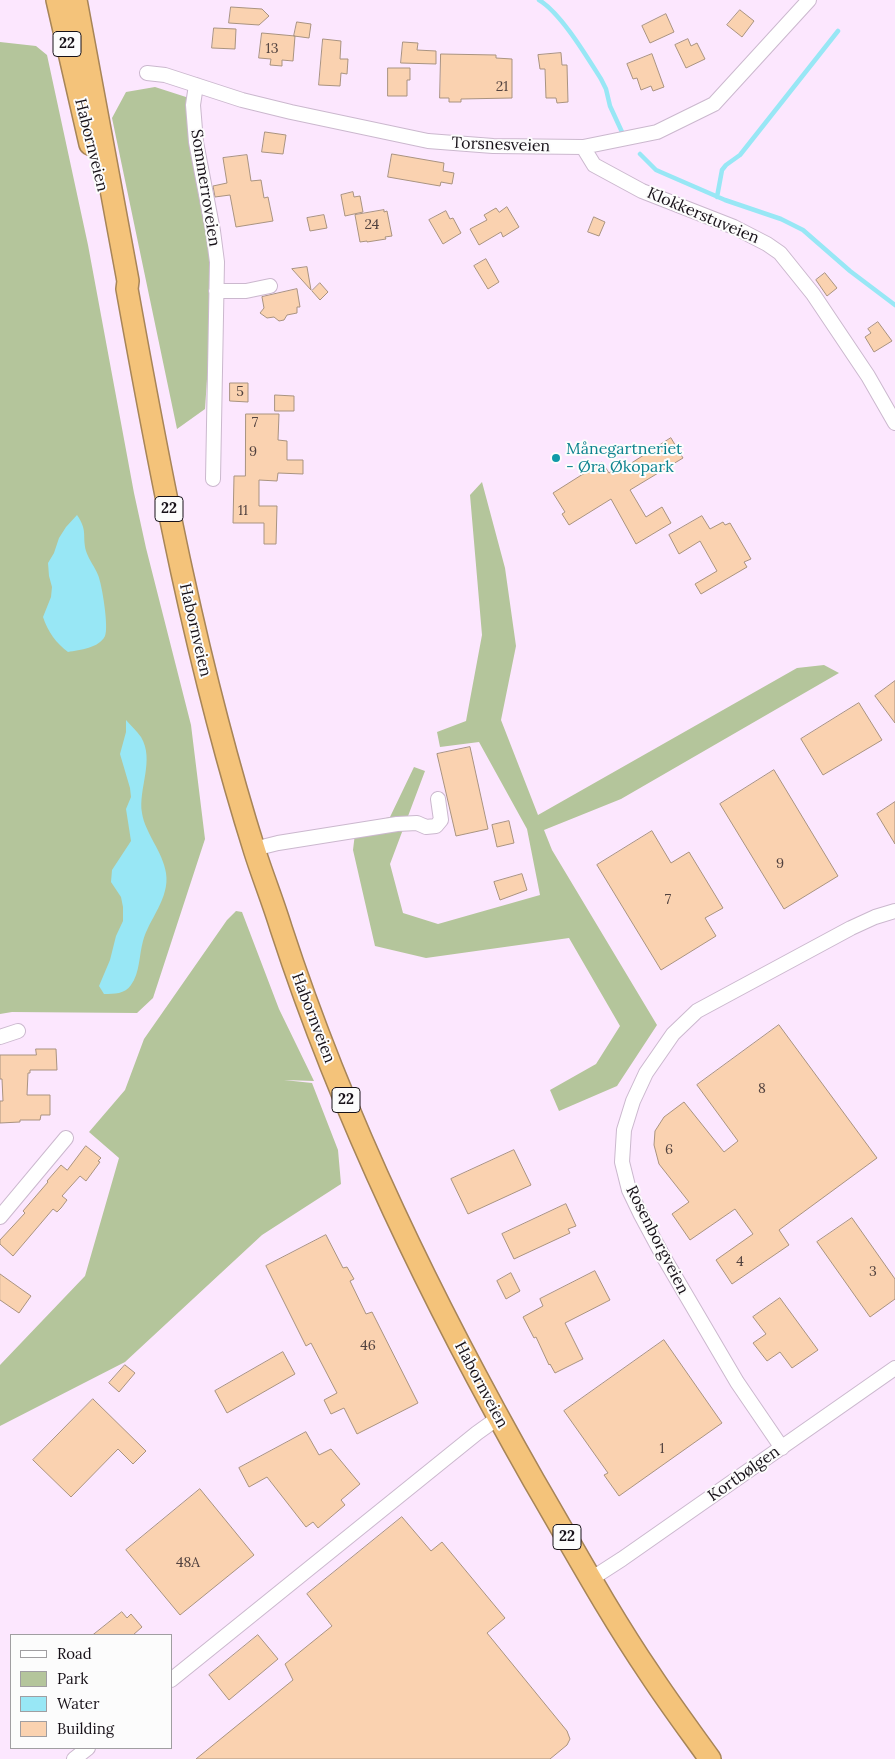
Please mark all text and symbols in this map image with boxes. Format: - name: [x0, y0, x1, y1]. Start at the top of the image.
- road number: 22: [53, 32, 81, 56]
- house number: 13: [266, 41, 278, 57]
- house number: 21: [496, 79, 508, 95]
- street label: Habornveien: [70, 96, 112, 194]
- street label: Sommerroveien: [186, 128, 224, 248]
- street label: Torsnesveien: [451, 134, 551, 156]
- street label: Klokkerstuveien: [644, 184, 762, 248]
- house number: 24: [365, 217, 379, 233]
- house number: 5: [236, 384, 244, 400]
- house number: 7: [252, 415, 258, 431]
- place label: Månegartneriet - Øra Økopark: [566, 439, 682, 477]
- house number: 9: [249, 444, 257, 460]
- marker: Månegartneriet - Øra Økopark: [550, 452, 562, 464]
- road number: 22: [155, 496, 183, 522]
- house number: 11: [238, 503, 248, 519]
- street label: Habornveien: [175, 581, 215, 679]
- house number: 9: [776, 856, 784, 872]
- house number: 7: [665, 892, 671, 908]
- street label: Habornveien: [287, 970, 339, 1066]
- house number: 8: [758, 1081, 766, 1097]
- road number: 22: [332, 1088, 360, 1112]
- house number: 6: [665, 1142, 673, 1158]
- street label: Rosenborgveien: [621, 1183, 693, 1297]
- house number: 4: [736, 1254, 744, 1270]
- house number: 3: [869, 1264, 877, 1280]
- house number: 46: [360, 1338, 376, 1354]
- street label: Habornveien: [450, 1338, 512, 1432]
- house number: 1: [659, 1441, 665, 1457]
- street label: Kortbølgen: [704, 1442, 784, 1506]
- road number: 22: [553, 1524, 581, 1550]
- house number: 48A: [176, 1555, 200, 1571]
- legend: [10, 1634, 172, 1749]
- text: Road: [57, 1644, 92, 1663]
- text: Park: [57, 1669, 88, 1688]
- text: Water: [57, 1694, 99, 1713]
- text: Building: [57, 1719, 114, 1738]

